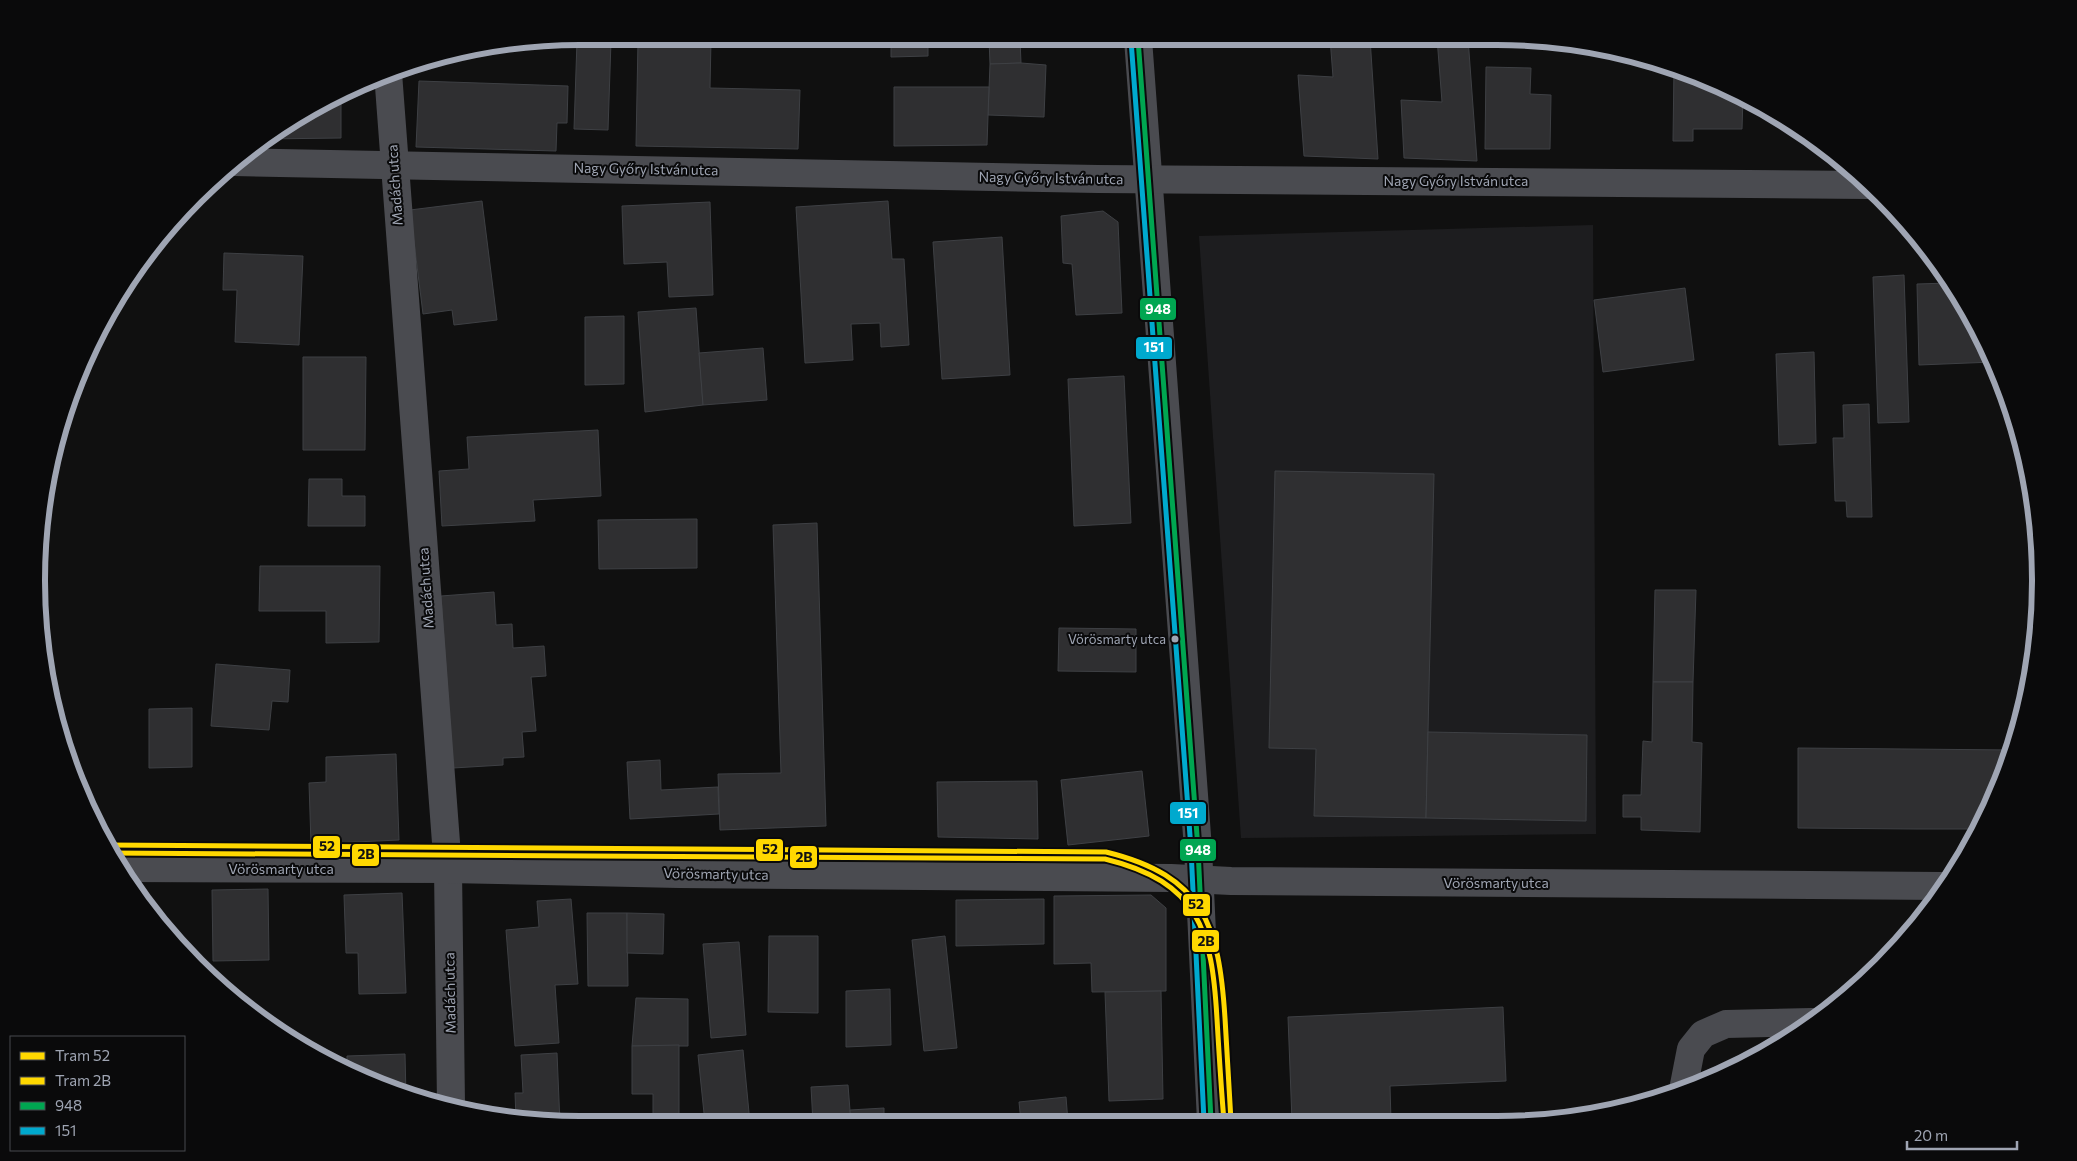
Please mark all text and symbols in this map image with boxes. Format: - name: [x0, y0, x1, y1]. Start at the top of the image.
- street label: Madách utca: [383, 144, 406, 226]
- street label: Nagy Győry István utca: [573, 159, 719, 178]
- street label: Nagy Győry István utca: [978, 168, 1124, 187]
- street label: Nagy Győry István utca: [1384, 172, 1528, 189]
- line badge: 948: [1139, 297, 1177, 321]
- text: 948: [1145, 300, 1171, 317]
- line badge: 151: [1135, 336, 1173, 360]
- text: 151: [1144, 338, 1164, 355]
- street label: Madách utca: [414, 547, 437, 629]
- place label: Vörösmarty utca: [1068, 631, 1166, 647]
- marker: Vörösmarty utca: [1170, 634, 1180, 644]
- line badge: 151: [1169, 801, 1207, 825]
- text: 151: [1178, 804, 1198, 821]
- line badge: 52: [312, 835, 341, 859]
- text: 52: [319, 837, 335, 854]
- line badge: 52: [755, 838, 784, 862]
- line badge: 948: [1179, 838, 1217, 862]
- text: 52: [762, 840, 778, 857]
- text: 948: [1185, 841, 1211, 858]
- line badge: 2B: [351, 843, 380, 867]
- text: 2B: [357, 845, 375, 862]
- line badge: 2B: [789, 845, 818, 869]
- text: 2B: [795, 848, 813, 865]
- street label: Vörösmarty utca: [228, 860, 334, 877]
- street label: Vörösmarty utca: [663, 864, 769, 883]
- street label: Vörösmarty utca: [1443, 874, 1549, 891]
- line badge: 52: [1182, 893, 1211, 917]
- text: 52: [1188, 895, 1204, 912]
- line badge: 2B: [1191, 929, 1220, 953]
- text: 2B: [1197, 932, 1215, 949]
- street label: Madách utca: [440, 952, 459, 1034]
- legend: [10, 1036, 185, 1151]
- text: Tram 52: [55, 1046, 110, 1064]
- text: Tram 2B: [55, 1071, 111, 1089]
- text: 948: [55, 1096, 82, 1114]
- scale bar: [1907, 1118, 2017, 1150]
- text: 151: [55, 1121, 76, 1139]
- text: 20 m: [1914, 1126, 1948, 1144]

